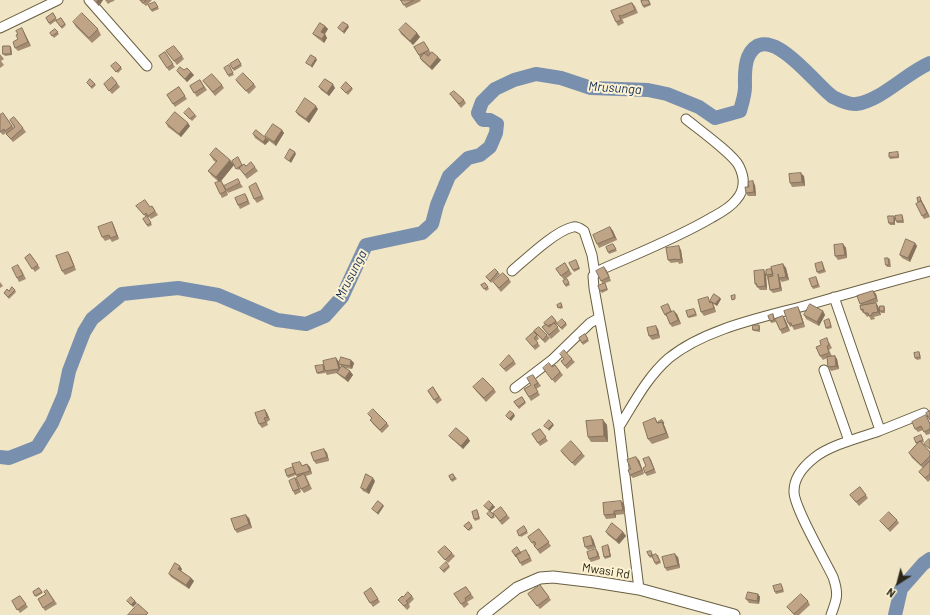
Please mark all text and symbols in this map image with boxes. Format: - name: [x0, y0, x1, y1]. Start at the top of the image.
- water label: Mrusunga: [588, 78, 642, 98]
- water label: Mrusunga: [332, 248, 370, 302]
- street label: Mwasi Rd: [581, 560, 631, 582]
- north arrow: [878, 563, 918, 603]
- text: N: [884, 586, 897, 601]

